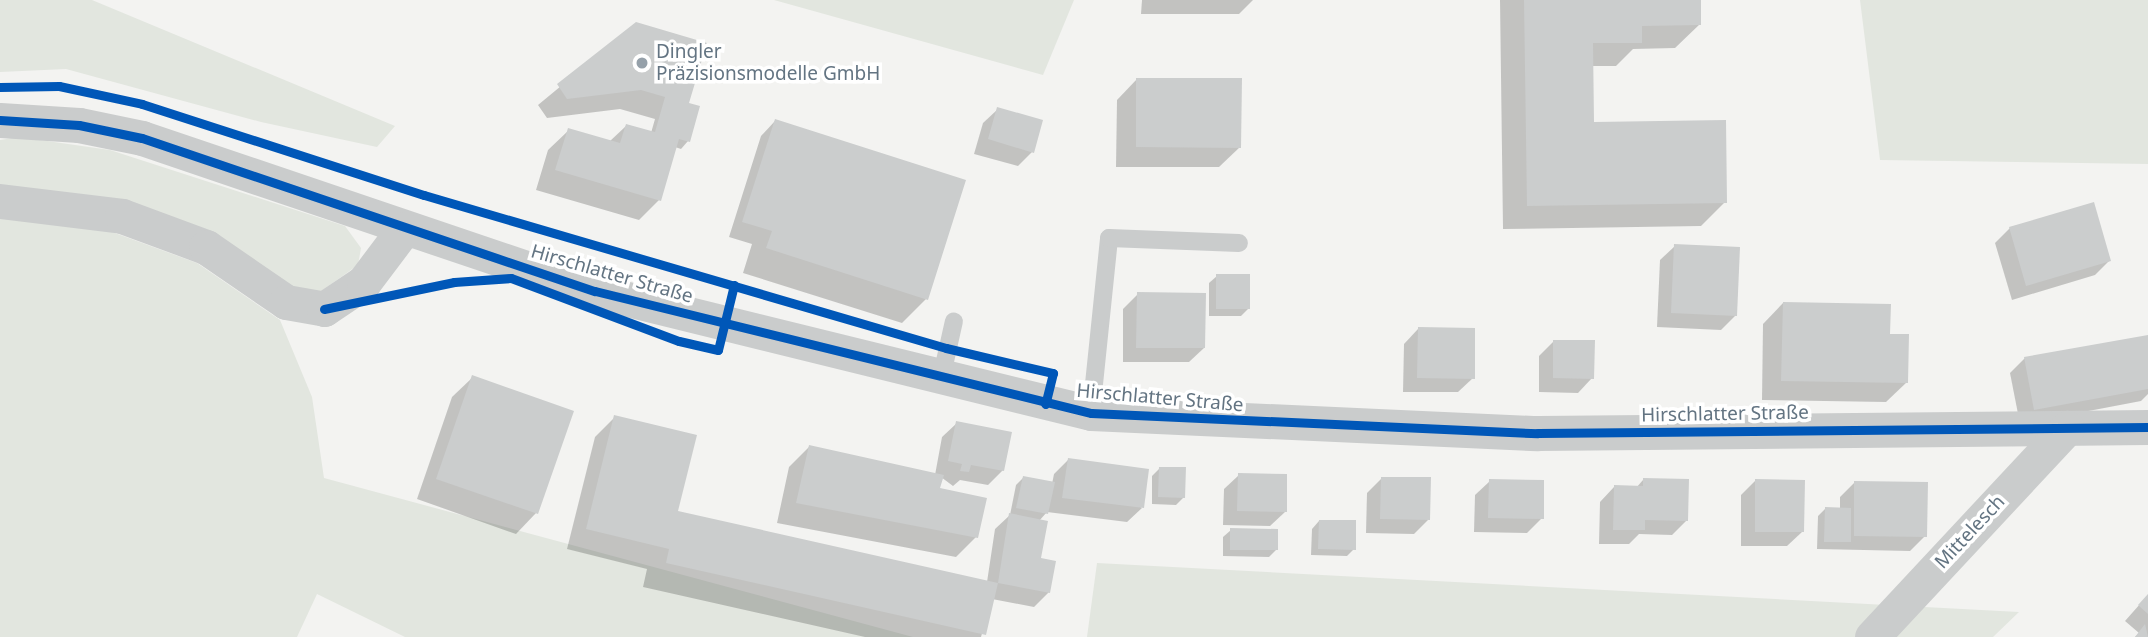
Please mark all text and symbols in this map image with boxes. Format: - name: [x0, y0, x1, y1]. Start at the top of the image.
- place label: Dingler Präzisionsmodelle GmbH: [656, 41, 880, 85]
- marker: Dingler Präzisionsmodelle GmbH: [634, 55, 650, 71]
- street label: Hirschlatter Straße: [528, 240, 696, 308]
- street label: Hirschlatter Straße: [1075, 379, 1245, 417]
- street label: Hirschlatter Straße: [1641, 401, 1809, 427]
- street label: Mittelesch: [1930, 491, 2010, 573]

